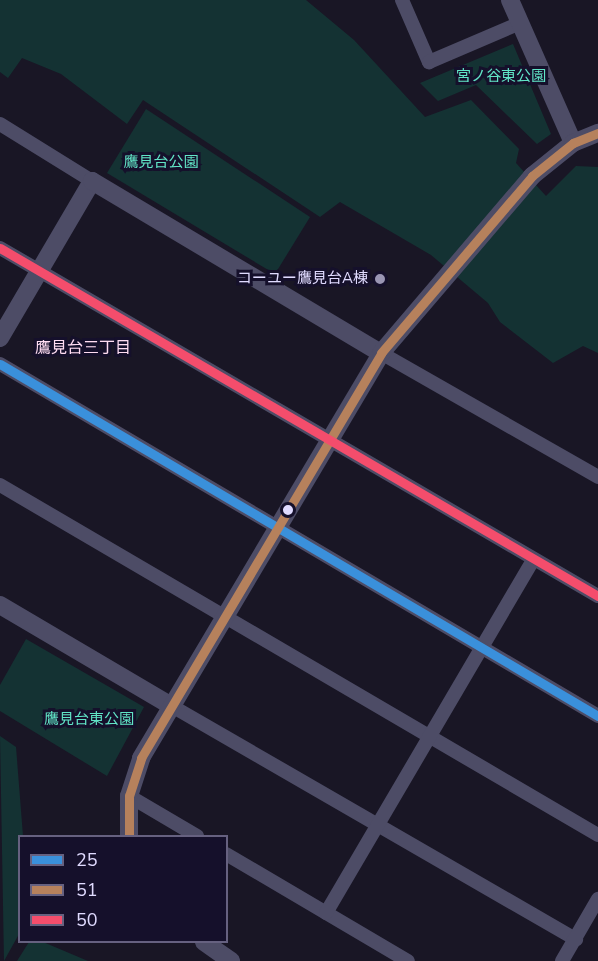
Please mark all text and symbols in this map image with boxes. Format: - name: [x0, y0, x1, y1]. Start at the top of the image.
- park label: 宮ノ谷東公園: [456, 68, 546, 86]
- park label: 鷹見台公園: [124, 154, 198, 172]
- place label: コーユー鷹見台A棟: [237, 270, 368, 288]
- marker: コーユー鷹見台A棟: [373, 272, 387, 286]
- district label: 鷹見台三丁目: [35, 338, 131, 358]
- unlabelled marker: [282, 504, 294, 516]
- park label: 鷹見台東公園: [44, 711, 134, 729]
- legend: [18, 835, 228, 943]
- text: 25: [76, 848, 98, 872]
- text: 51: [76, 878, 98, 902]
- text: 50: [76, 908, 98, 932]

